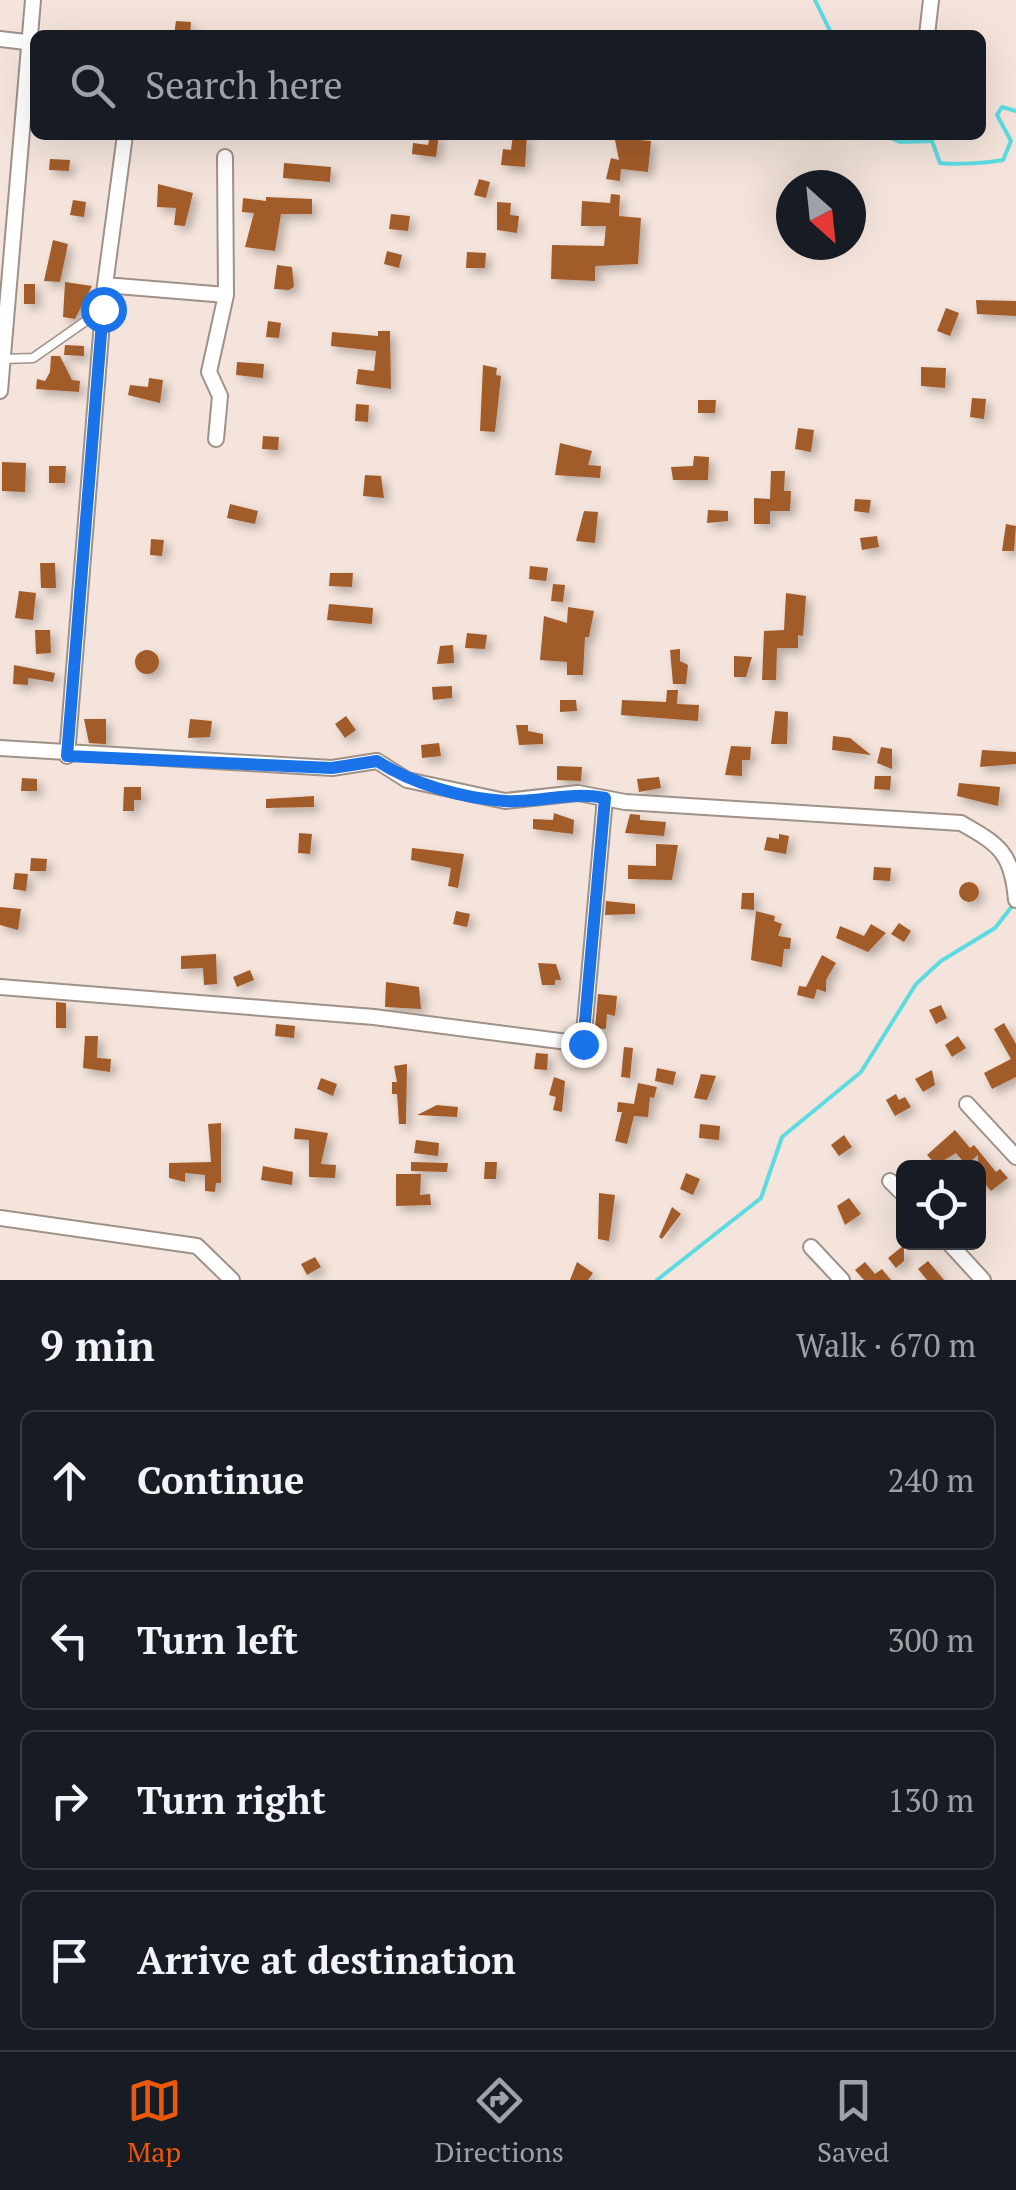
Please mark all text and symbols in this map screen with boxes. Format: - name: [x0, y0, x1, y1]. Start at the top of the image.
- search box: [30, 30, 986, 140]
- icon: search: [65, 58, 120, 113]
- text: Search here: [145, 60, 343, 110]
- north arrow: [776, 170, 866, 260]
- route start: [81, 287, 127, 333]
- route end: [561, 1022, 607, 1068]
- map controls: [896, 1160, 986, 1250]
- button: locate: [896, 1160, 986, 1250]
- text: 9 min: [40, 1317, 155, 1373]
- text: Walk · 670 m: [796, 1324, 976, 1366]
- icon: ahead: [42, 1453, 97, 1508]
- text: Continue: [137, 1455, 304, 1505]
- text: 240 m: [887, 1459, 974, 1501]
- icon: left: [42, 1613, 97, 1668]
- text: Turn left: [137, 1615, 298, 1665]
- text: 300 m: [887, 1619, 974, 1661]
- icon: right: [42, 1773, 97, 1828]
- text: Turn right: [137, 1775, 326, 1825]
- text: 130 m: [887, 1779, 974, 1821]
- icon: arrive: [42, 1933, 97, 1988]
- text: Arrive at destination: [137, 1935, 516, 1985]
- tab: Map: [127, 2073, 182, 2170]
- tab: Directions: [435, 2073, 564, 2170]
- tab: Saved: [817, 2073, 889, 2170]

